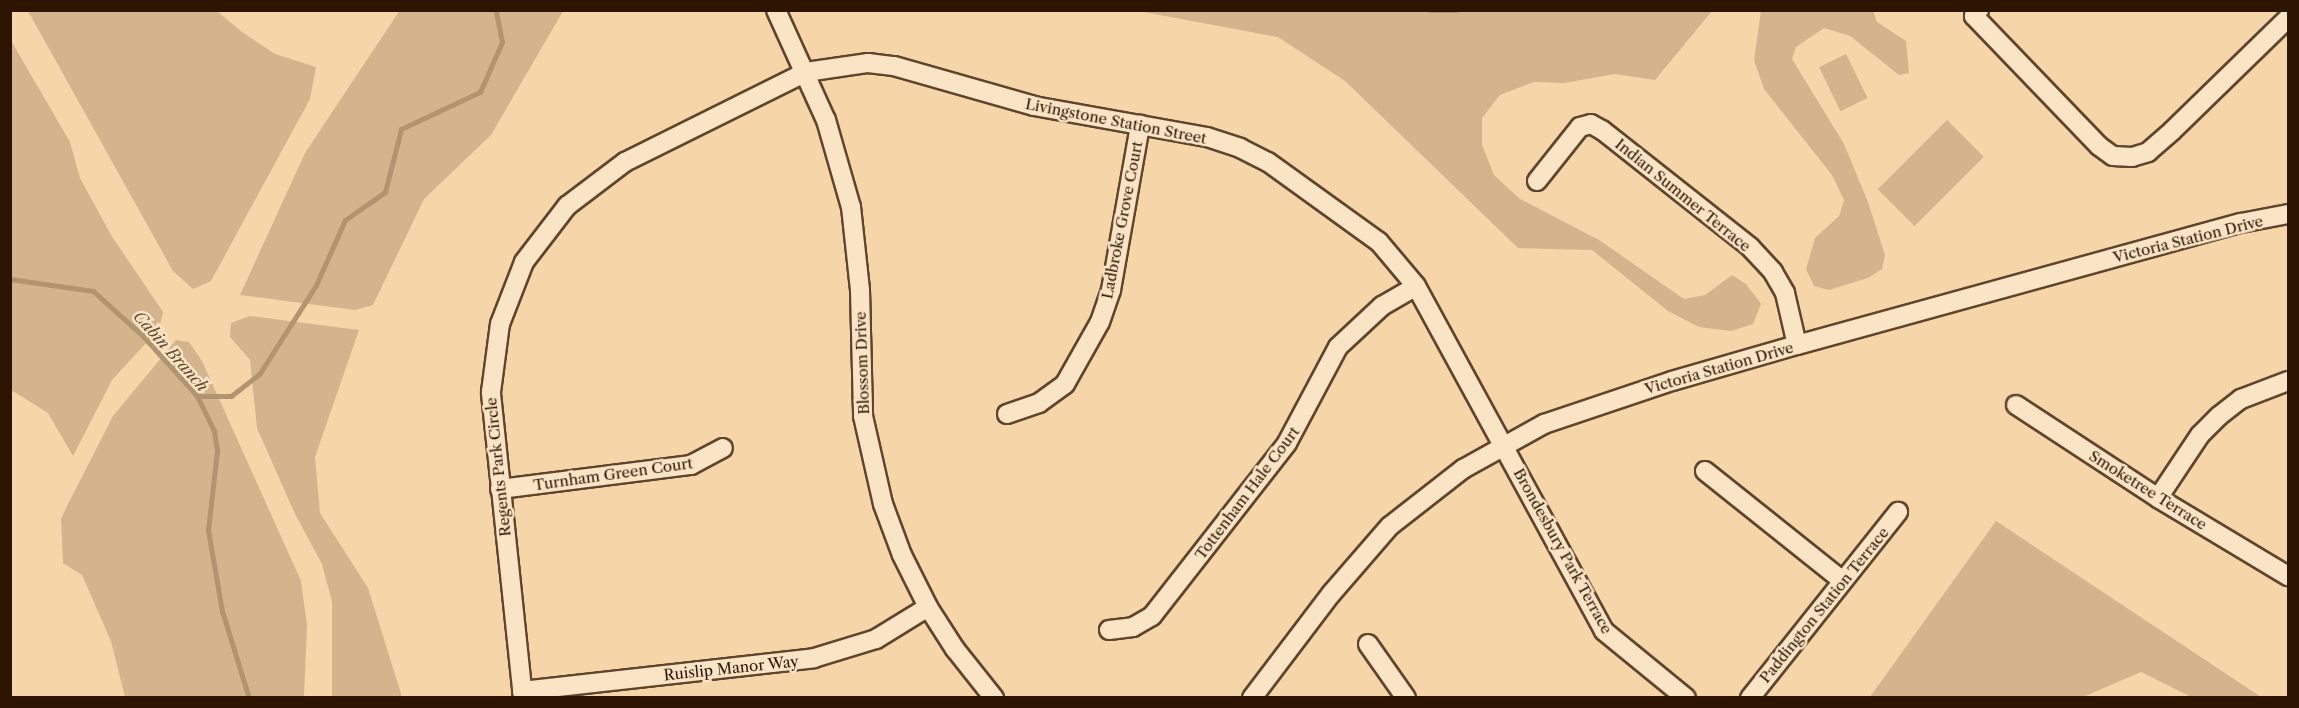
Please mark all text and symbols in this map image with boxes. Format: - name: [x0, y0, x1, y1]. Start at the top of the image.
- street label: Livingstone Station Street: [1024, 95, 1208, 147]
- street label: Indian Summer Terrace: [1611, 135, 1755, 255]
- street label: Ladbroke Grove Court: [1098, 140, 1146, 300]
- street label: Victoria Station Drive: [2111, 212, 2265, 266]
- water label: Cabin Branch: [130, 307, 212, 395]
- street label: Blossom Drive: [851, 311, 873, 415]
- street label: Victoria Station Drive: [1642, 338, 1796, 398]
- street label: Regents Park Circle: [482, 396, 514, 538]
- street label: Tottenham Hale Court: [1191, 423, 1303, 563]
- street label: Smoketree Terrace: [2086, 446, 2210, 534]
- street label: Turnham Green Court: [532, 454, 694, 494]
- street label: Brondesbury Park Terrace: [1510, 465, 1616, 637]
- street label: Paddington Station Terrace: [1756, 523, 1892, 687]
- street label: Ruislip Manor Way: [662, 652, 800, 684]

